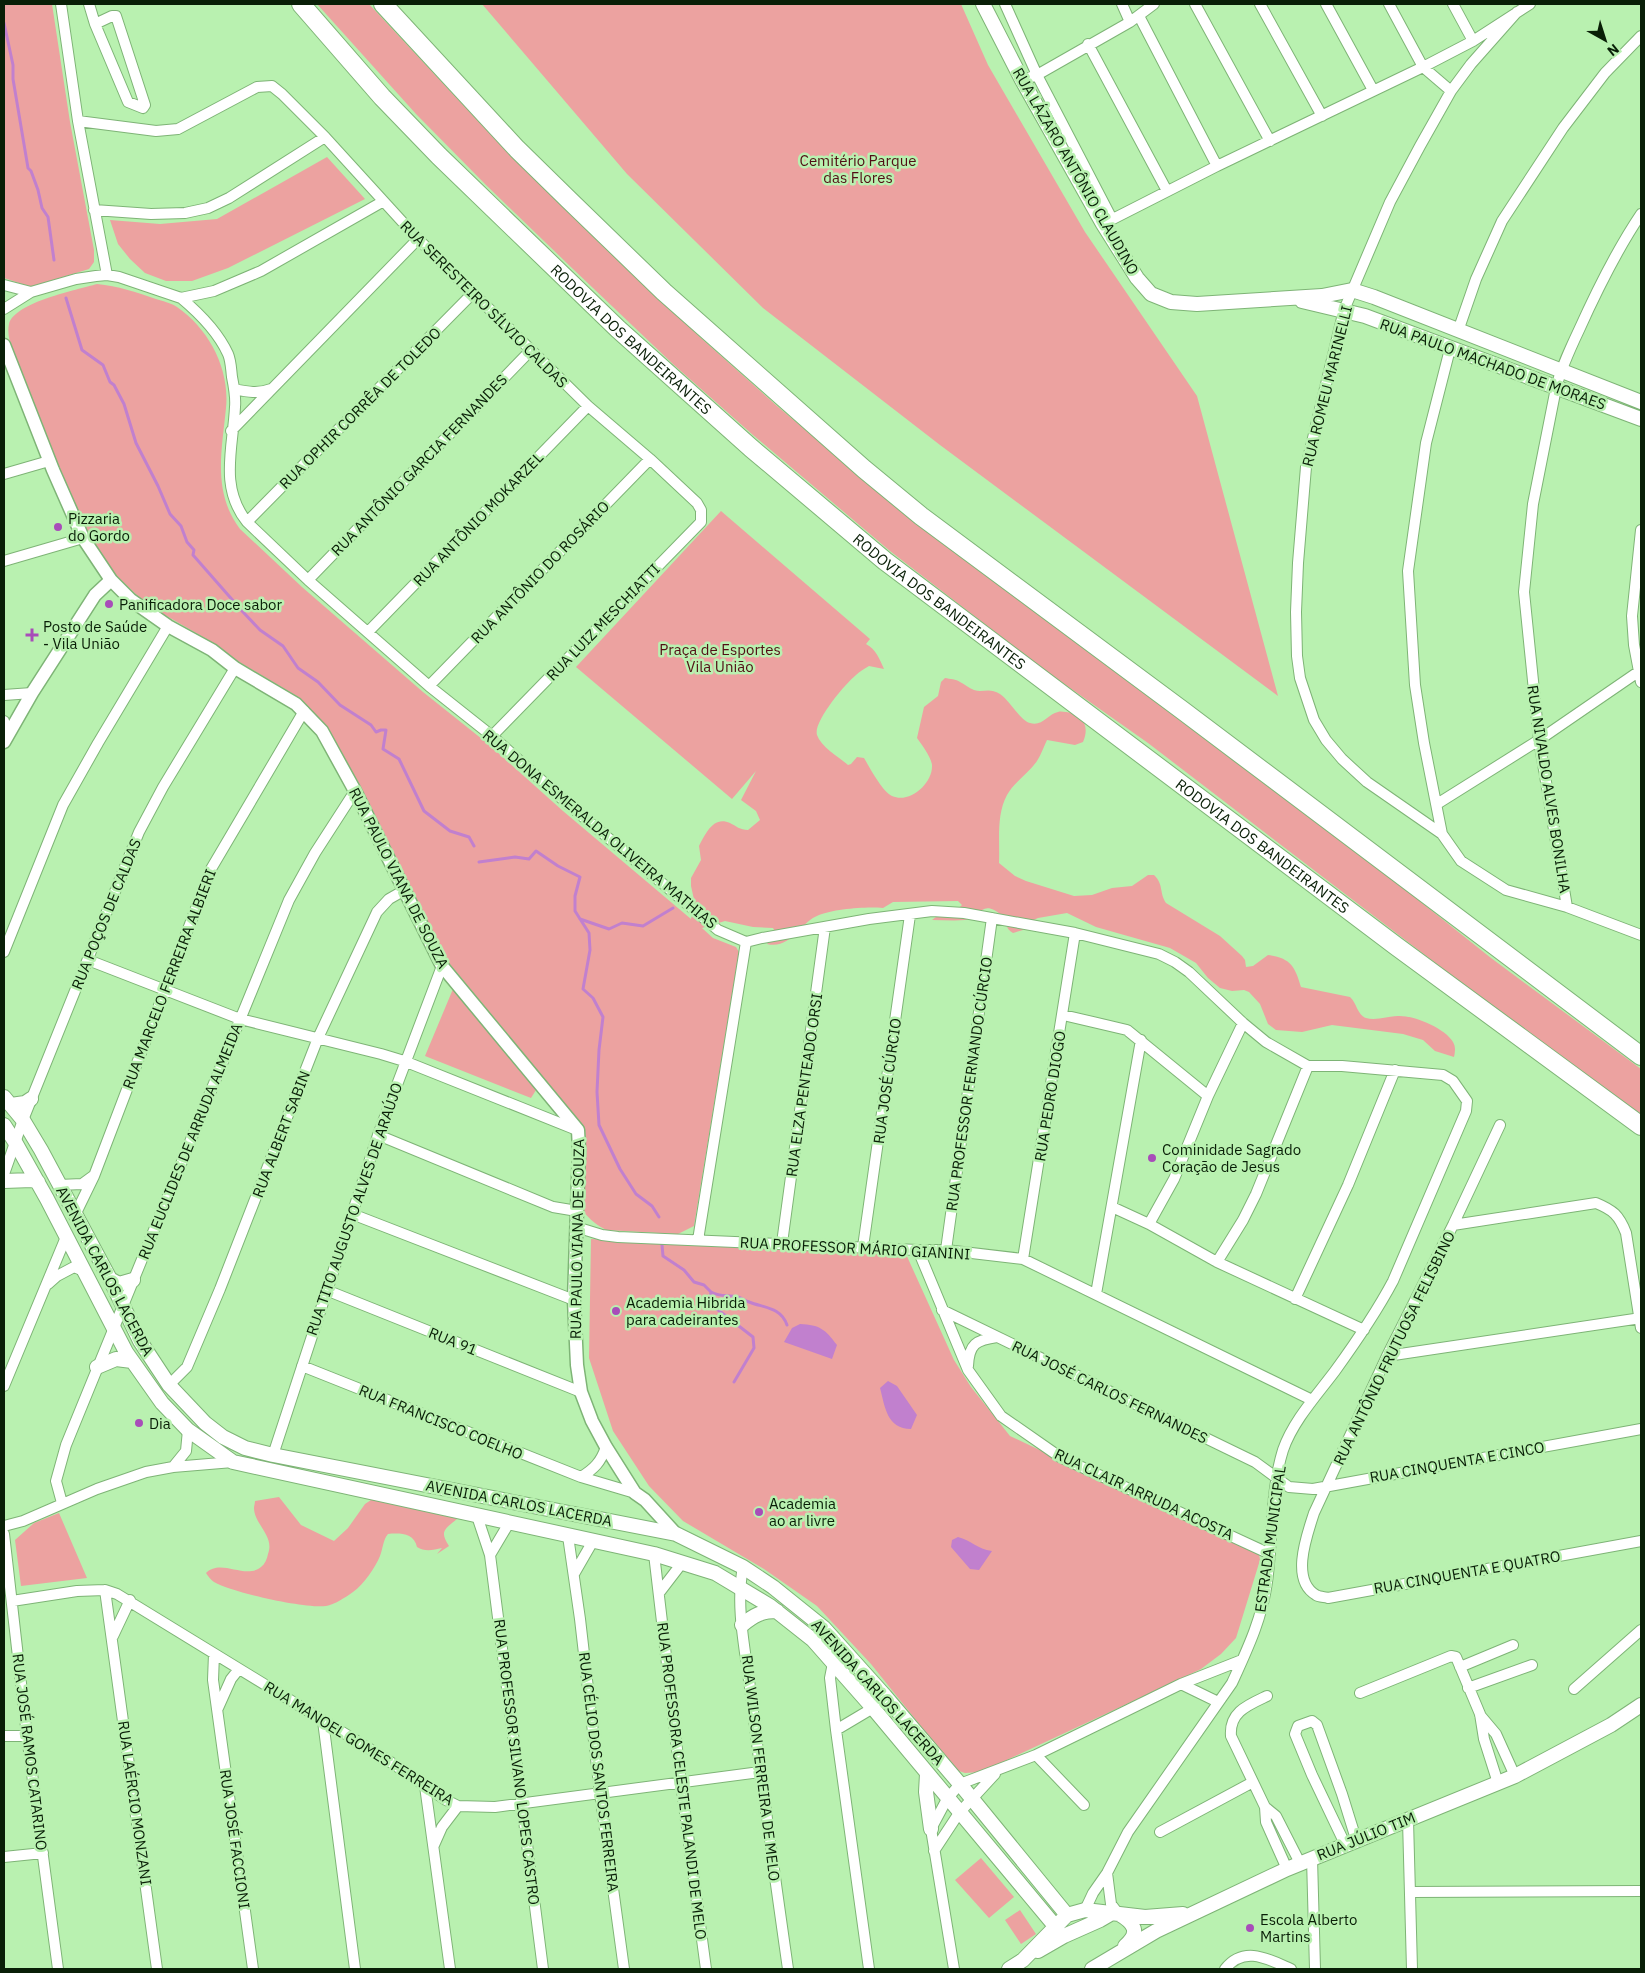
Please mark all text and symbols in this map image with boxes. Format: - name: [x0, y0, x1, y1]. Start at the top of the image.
- north arrow: [1580, 15, 1630, 65]
- text: N: [1604, 40, 1623, 60]
- street label: RUA LÁZARO ANTÔNIO CLAUDINO: [1009, 64, 1143, 278]
- park label: Cemitério Parque das Flores: [800, 151, 916, 187]
- street label: RUA SERESTEIRO SÍLVIO CALDAS: [396, 216, 572, 392]
- street label: RODOVIA DOS BANDEIRANTES: [547, 260, 716, 418]
- street label: RUA ROMEU MARINELLI: [1298, 304, 1356, 468]
- street label: RUA PAULO MACHADO DE MORAES: [1377, 314, 1609, 414]
- street label: RUA OPHIR CORRÊA DE TOLEDO: [275, 323, 445, 493]
- street label: RUA ANTÔNIO GARCIA FERNANDES: [327, 370, 511, 560]
- street label: RUA ANTÔNIO MOKARZEL: [409, 448, 547, 590]
- street label: RUA ANTÔNIO DO ROSÁRIO: [467, 497, 613, 647]
- place label: Pizzaria do Gordo: [68, 509, 130, 545]
- marker: Pizzaria do Gordo: [52, 521, 64, 533]
- street label: RODOVIA DOS BANDEIRANTES: [850, 529, 1030, 673]
- street label: RUA LUIZ MESCHIATTI: [542, 559, 664, 685]
- place label: Panificadora Doce sabor: [119, 595, 282, 614]
- marker: Panificadora Doce sabor: [103, 598, 115, 610]
- place label: Posto de Saúde - Vila União: [43, 617, 147, 653]
- marker: Posto de Saúde - Vila União: [25, 628, 39, 642]
- park label: Praça de Esportes Vila União: [659, 640, 781, 676]
- street label: RUA NIVALDO ALVES BONILHA: [1523, 684, 1575, 895]
- street label: RUA DONA ESMERALDA OLIVEIRA MATHIAS: [479, 725, 721, 933]
- street label: RODOVIA DOS BANDEIRANTES: [1172, 774, 1353, 917]
- street label: RUA PAULO VIANA DE SOUZA: [345, 784, 453, 972]
- street label: RUA POÇOS DE CALDAS: [67, 836, 145, 992]
- street label: RUA MARCELO FERREIRA ALBIERI: [118, 866, 220, 1092]
- street label: RUA PROFESSOR FERNANDO CÚRCIO: [942, 956, 996, 1212]
- street label: RUA ELZA PENTEADO ORSI: [782, 992, 826, 1178]
- street label: RUA JOSÉ CÚRCIO: [869, 1017, 905, 1145]
- street label: RUA EUCLIDES DE ARRUDA ALMEIDA: [134, 1020, 246, 1262]
- street label: RUA PEDRO DIOGO: [1030, 1029, 1070, 1163]
- street label: RUA ALBERT SABIN: [248, 1068, 314, 1200]
- street label: RUA TITO AUGUSTO ALVES DE ARAÚJO: [302, 1080, 406, 1338]
- street label: RUA PAULO VIANA DE SOUZA: [566, 1138, 588, 1339]
- place label: Cominidade Sagrado Coração de Jesus: [1162, 1140, 1301, 1176]
- marker: Cominidade Sagrado Coração de Jesus: [1146, 1152, 1158, 1164]
- street label: AVENIDA CARLOS LACERDA: [52, 1183, 158, 1359]
- street label: RUA ANTÔNIO FRUTUOSA FELISBINO: [1329, 1228, 1459, 1468]
- street label: RUA PROFESSOR MÁRIO GIANINI: [739, 1232, 971, 1264]
- place label: Academia Hibrida para cadeirantes: [626, 1293, 746, 1329]
- marker: Academia Hibrida para cadeirantes: [610, 1305, 622, 1317]
- street label: RUA 91: [426, 1323, 480, 1359]
- street label: RUA JOSÉ CARLOS FERNANDES: [1009, 1336, 1211, 1448]
- street label: RUA FRANCISCO COELHO: [356, 1380, 526, 1464]
- place label: Dia: [149, 1414, 171, 1433]
- marker: Dia: [133, 1417, 145, 1429]
- street label: RUA CINQUENTA E CINCO: [1368, 1437, 1546, 1487]
- street label: RUA CLAIR ARRUDA ACOSTA: [1052, 1444, 1237, 1544]
- street label: ESTRADA MUNICIPAL: [1250, 1464, 1290, 1614]
- street label: AVENIDA CARLOS LACERDA: [424, 1476, 614, 1530]
- place label: Academia ao ar livre: [769, 1494, 836, 1530]
- marker: Academia ao ar livre: [753, 1506, 765, 1518]
- street label: RUA CINQUENTA E QUATRO: [1372, 1546, 1562, 1598]
- street label: AVENIDA CARLOS LACERDA: [808, 1615, 949, 1769]
- street label: RUA PROFESSOR SILVANO LOPES CASTRO: [490, 1618, 544, 1906]
- street label: RUA PROFESSORA CELESTE PALANDI DE MELO: [653, 1621, 711, 1941]
- street label: RUA CÉLIO DOS SANTOS FERREIRA: [575, 1651, 623, 1893]
- street label: RUA JOSÉ RAMOS CATARINO: [9, 1653, 51, 1851]
- street label: RUA WILSON FERREIRA DE MELO: [738, 1654, 784, 1882]
- street label: RUA MANOEL GOMES FERREIRA: [261, 1677, 458, 1810]
- street label: RUA LAÉRCIO MONZANI: [114, 1720, 156, 1886]
- street label: RUA JOSÉ FACCIONI: [216, 1768, 254, 1910]
- street label: RUA JÚLIO TIM: [1314, 1808, 1418, 1864]
- place label: Escola Alberto Martins: [1260, 1910, 1357, 1946]
- marker: Escola Alberto Martins: [1244, 1922, 1256, 1934]

